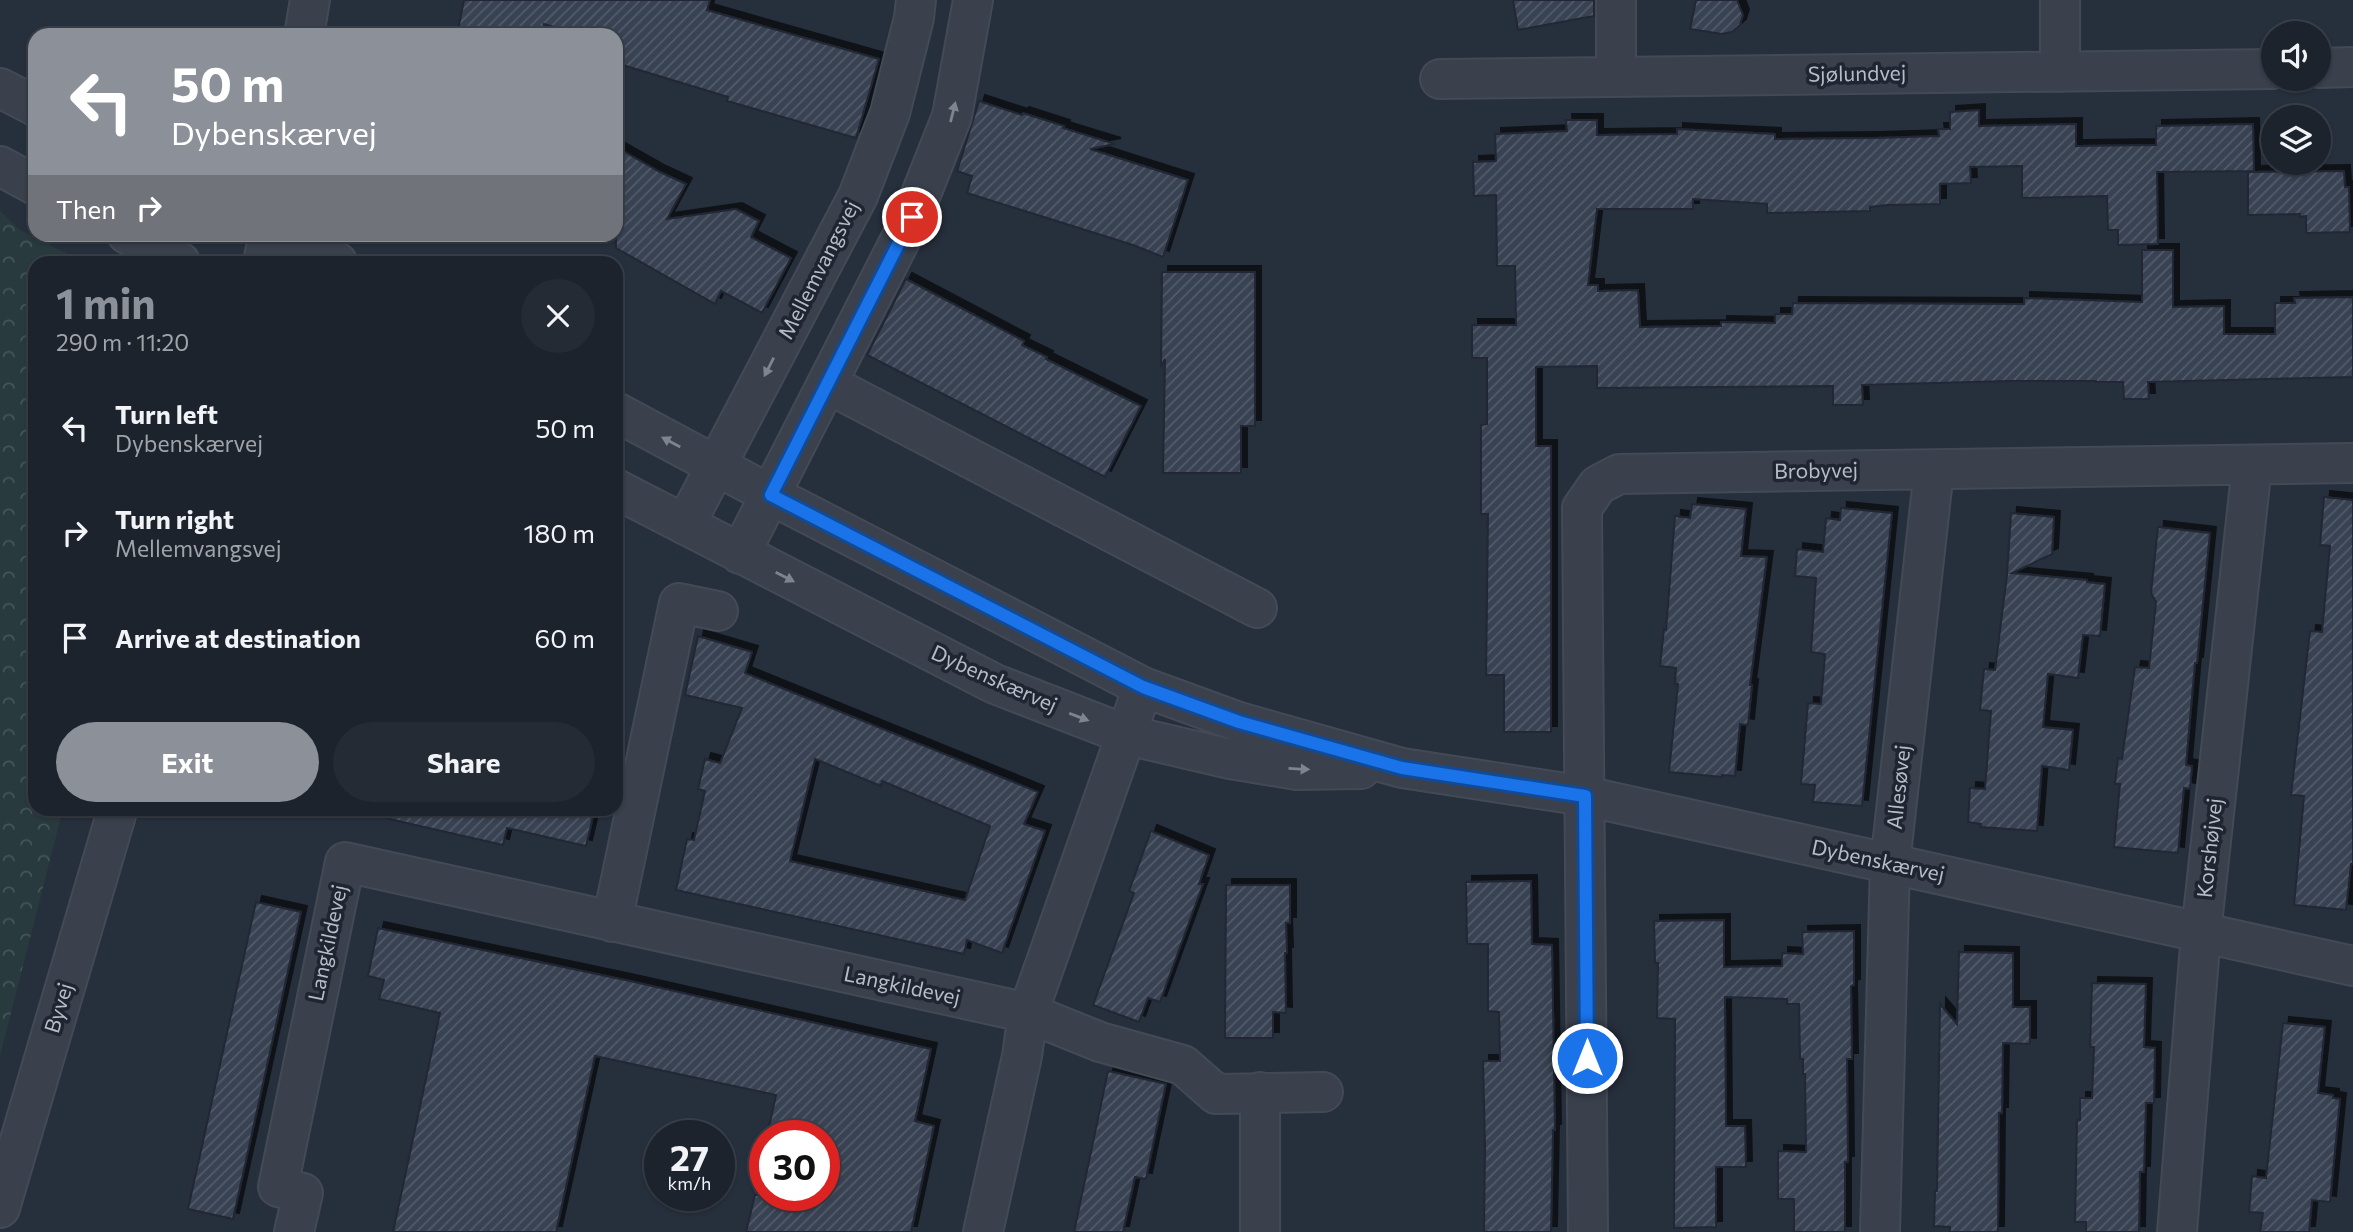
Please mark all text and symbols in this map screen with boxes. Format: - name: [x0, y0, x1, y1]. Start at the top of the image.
- map controls: [2261, 21, 2331, 175]
- button: sound: [2261, 21, 2331, 91]
- text: 50 m: [171, 52, 284, 112]
- icon: left: [56, 56, 147, 147]
- street label: Sjølundvej: [1808, 59, 1906, 86]
- one-way arrow: [948, 100, 959, 122]
- button: layers: [2261, 105, 2331, 175]
- text: Dybenskærvej: [171, 112, 377, 152]
- pin: [882, 187, 942, 247]
- icon: right: [130, 189, 168, 227]
- text: Then: [56, 193, 116, 224]
- street label: Mellemvangsvej: [772, 196, 863, 343]
- icon: arrive: [893, 198, 931, 236]
- text: 1 min: [56, 276, 156, 328]
- button: close: [521, 279, 595, 353]
- text: 290 m · 11:20: [56, 328, 189, 356]
- one-way arrow: [763, 358, 775, 378]
- text: Turn left: [115, 398, 218, 429]
- icon: left: [56, 409, 94, 447]
- text: 50 m: [535, 412, 595, 443]
- text: Dybenskærvej: [115, 429, 263, 457]
- one-way arrow: [661, 436, 681, 448]
- street label: Brobyvej: [1774, 456, 1858, 483]
- text: Turn right: [115, 503, 234, 534]
- icon: right: [56, 514, 94, 552]
- text: 180 m: [523, 517, 595, 548]
- text: Mellemvangsvej: [115, 534, 282, 562]
- one-way arrow: [775, 571, 795, 582]
- icon: arrive: [56, 619, 94, 657]
- text: Arrive at destination: [115, 622, 361, 653]
- text: 60 m: [535, 622, 595, 653]
- street label: Dybenskærvej: [928, 639, 1061, 717]
- one-way arrow: [1068, 711, 1089, 722]
- button: Exit: [56, 722, 319, 802]
- button: Share: [333, 722, 595, 802]
- street label: Allesøvej: [1881, 743, 1914, 830]
- one-way arrow: [1289, 764, 1311, 775]
- street label: Korshøjvej: [2191, 797, 2226, 899]
- street label: Dybenskærvej: [1810, 833, 1947, 886]
- street label: Langkildevej: [302, 882, 351, 1003]
- street label: Langkildevej: [842, 960, 963, 1009]
- street label: Byvej: [38, 979, 77, 1036]
- position arrow: [1550, 1021, 1624, 1095]
- speed limit sign: 30: [749, 1120, 840, 1211]
- text: 27: [670, 1135, 709, 1178]
- text: km/h: [668, 1172, 711, 1194]

